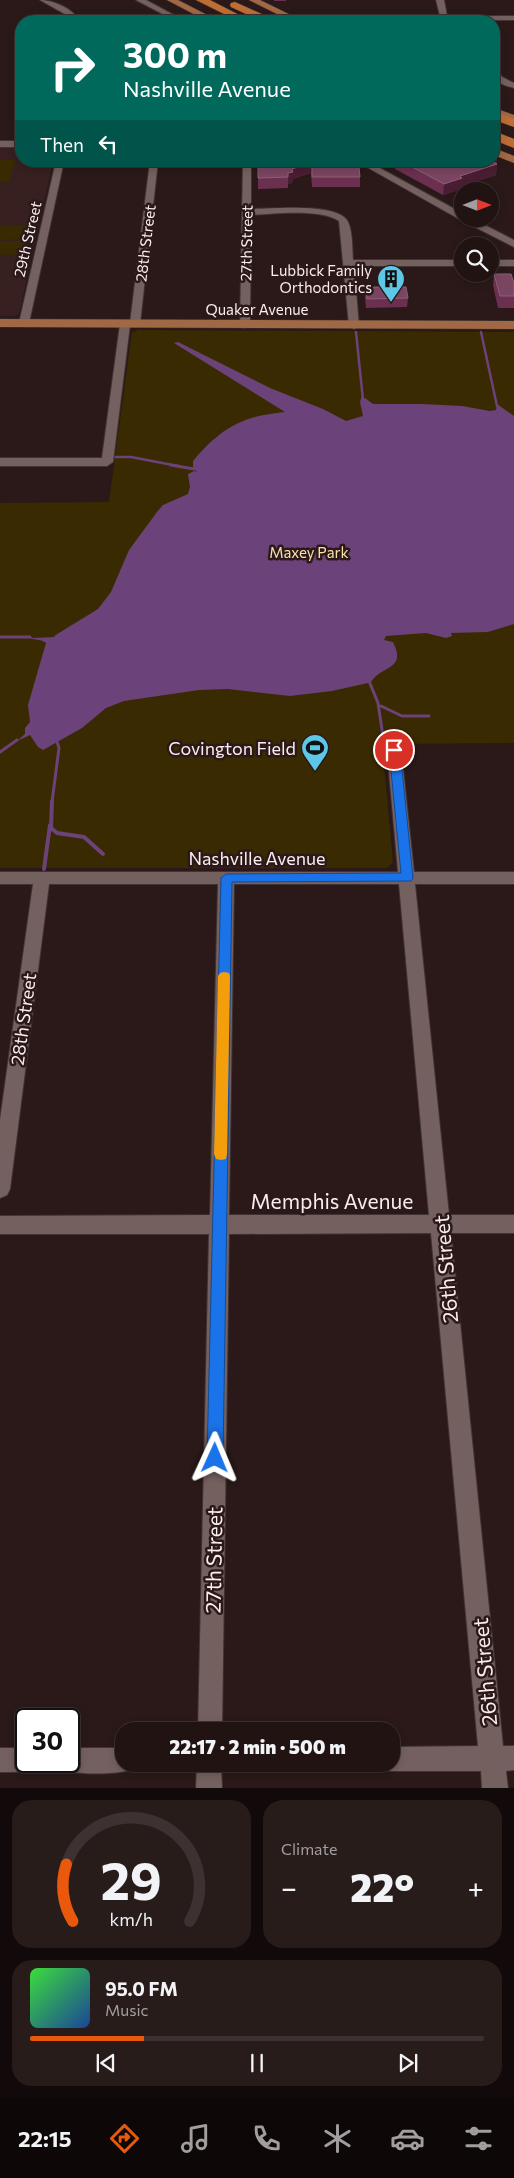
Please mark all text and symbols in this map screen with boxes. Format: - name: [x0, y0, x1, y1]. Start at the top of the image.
- text: 300 m: [123, 32, 227, 75]
- icon: right: [40, 35, 105, 100]
- text: Nashville Avenue: [123, 75, 291, 102]
- icon: left: [94, 130, 122, 158]
- text: Then: [40, 133, 84, 156]
- north arrow: [454, 182, 499, 228]
- map controls: [454, 182, 499, 282]
- street label: 29th Street: [10, 199, 44, 279]
- street label: 28th Street: [131, 203, 159, 283]
- street label: 27th Street: [236, 205, 256, 281]
- button: search: [454, 237, 499, 282]
- place label: Lubbick Family Orthodontics: [270, 261, 372, 296]
- building icon: Lubbick Family Orthodontics: [376, 264, 406, 303]
- street label: Quaker Avenue: [205, 300, 309, 318]
- park label: Maxey Park: [269, 543, 349, 561]
- pin: [373, 729, 415, 771]
- sports icon: Covington Field: [300, 733, 330, 772]
- icon: arrive: [380, 736, 408, 764]
- place label: Covington Field: [168, 737, 296, 759]
- street label: Nashville Avenue: [188, 847, 326, 869]
- street label: 28th Street: [6, 971, 40, 1067]
- street label: Memphis Avenue: [251, 1188, 413, 1213]
- street label: 26th Street: [428, 1214, 462, 1324]
- position arrow: [188, 1431, 240, 1483]
- street label: 27th Street: [200, 1506, 226, 1614]
- street label: 26th Street: [467, 1617, 501, 1727]
- speed limit sign: 30: [15, 1708, 80, 1773]
- text: 22:17 · 2 min · 500 m: [169, 1735, 346, 1758]
- text: Climate: [281, 1839, 337, 1858]
- text: 29: [101, 1847, 162, 1911]
- text: 22°: [350, 1863, 414, 1910]
- text: −: [281, 1870, 297, 1904]
- text: +: [468, 1870, 484, 1904]
- text: km/h: [110, 1908, 153, 1930]
- text: 95.0 FM: [105, 1977, 178, 2000]
- text: Music: [105, 2000, 149, 2019]
- icon: previous: [92, 2049, 120, 2077]
- icon: pause: [243, 2049, 271, 2077]
- icon: next: [394, 2049, 422, 2077]
- icon: directions: [107, 2121, 142, 2156]
- icon: music: [178, 2121, 213, 2156]
- icon: phone: [249, 2121, 284, 2156]
- icon: climate: [320, 2121, 355, 2156]
- icon: car: [390, 2121, 425, 2156]
- icon: filters: [461, 2121, 496, 2156]
- text: 22:15: [18, 2125, 72, 2152]

